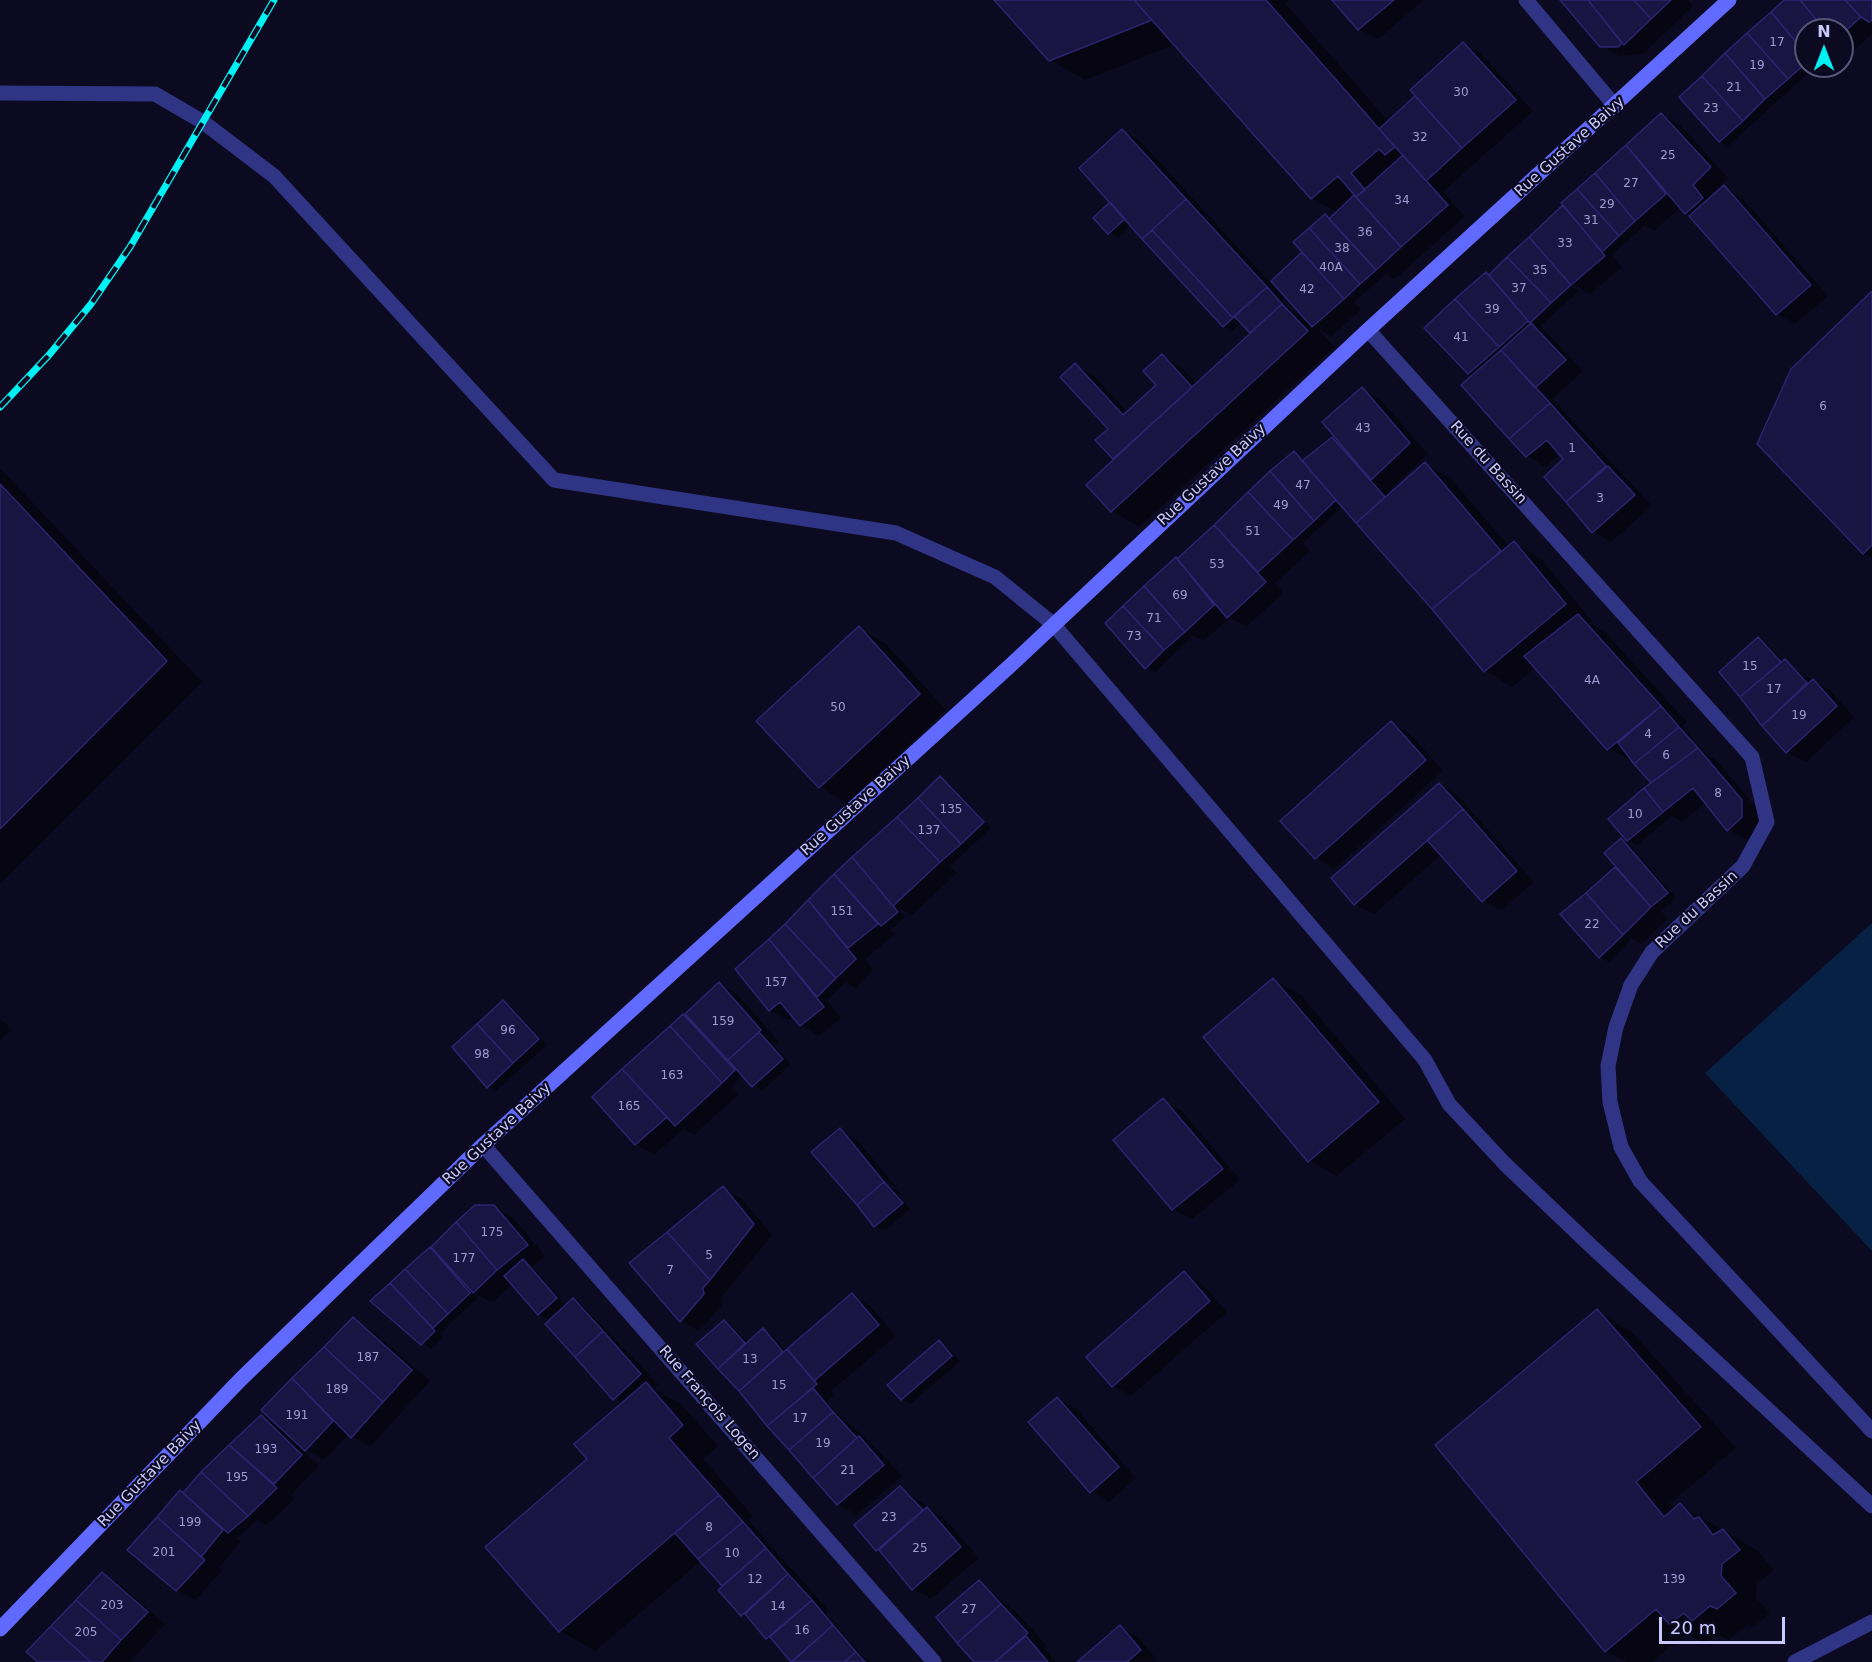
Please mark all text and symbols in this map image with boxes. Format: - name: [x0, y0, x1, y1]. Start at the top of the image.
- north arrow: [1794, 18, 1854, 78]
- text: N: [1817, 22, 1831, 41]
- house number: 17: [1769, 36, 1785, 50]
- house number: 19: [1749, 59, 1765, 73]
- house number: 21: [1726, 81, 1742, 95]
- house number: 30: [1453, 86, 1469, 100]
- street label: Rue Gustave Baivy: [1511, 93, 1629, 201]
- house number: 23: [1703, 102, 1719, 116]
- house number: 32: [1412, 131, 1428, 145]
- house number: 25: [1660, 149, 1676, 163]
- house number: 27: [1623, 177, 1639, 191]
- house number: 34: [1394, 194, 1410, 208]
- house number: 29: [1599, 198, 1615, 212]
- house number: 31: [1583, 214, 1599, 228]
- house number: 36: [1357, 226, 1373, 240]
- house number: 33: [1557, 237, 1573, 251]
- house number: 38: [1334, 242, 1350, 256]
- house number: 40A: [1319, 261, 1343, 275]
- house number: 35: [1532, 264, 1548, 278]
- house number: 37: [1511, 282, 1527, 296]
- house number: 42: [1299, 283, 1315, 297]
- house number: 39: [1484, 303, 1500, 317]
- house number: 41: [1453, 331, 1469, 345]
- house number: 6: [1819, 400, 1827, 414]
- street label: Rue du Bassin: [1446, 418, 1530, 508]
- street label: Rue Gustave Baivy: [1154, 420, 1270, 530]
- house number: 43: [1355, 422, 1371, 436]
- house number: 1: [1568, 442, 1576, 456]
- house number: 47: [1295, 479, 1311, 493]
- house number: 3: [1596, 492, 1604, 506]
- house number: 49: [1273, 499, 1289, 513]
- house number: 51: [1245, 525, 1261, 539]
- house number: 53: [1209, 558, 1225, 572]
- house number: 69: [1172, 589, 1188, 603]
- house number: 71: [1146, 612, 1162, 626]
- house number: 73: [1126, 630, 1142, 644]
- house number: 15: [1742, 660, 1758, 674]
- house number: 4A: [1584, 674, 1600, 688]
- house number: 17: [1766, 683, 1782, 697]
- house number: 50: [830, 701, 846, 715]
- house number: 19: [1791, 709, 1807, 723]
- house number: 4: [1644, 728, 1652, 742]
- house number: 6: [1662, 749, 1670, 763]
- street label: Rue Gustave Baivy: [797, 752, 915, 860]
- house number: 8: [1714, 787, 1722, 801]
- house number: 135: [940, 803, 962, 817]
- house number: 10: [1627, 808, 1643, 822]
- house number: 137: [918, 824, 940, 838]
- street label: Rue du Bassin: [1652, 867, 1742, 953]
- house number: 151: [831, 905, 853, 919]
- house number: 22: [1584, 918, 1600, 932]
- house number: 157: [765, 976, 787, 990]
- house number: 159: [712, 1015, 734, 1029]
- house number: 96: [500, 1024, 516, 1038]
- house number: 98: [474, 1048, 490, 1062]
- house number: 163: [661, 1069, 683, 1083]
- street label: Rue Gustave Baivy: [439, 1079, 555, 1189]
- house number: 165: [618, 1100, 640, 1114]
- house number: 175: [481, 1226, 503, 1240]
- house number: 5: [705, 1249, 713, 1263]
- house number: 177: [453, 1252, 475, 1266]
- house number: 7: [666, 1264, 674, 1278]
- street label: Rue François Logen: [655, 1342, 763, 1464]
- house number: 187: [357, 1351, 379, 1365]
- house number: 13: [742, 1353, 758, 1367]
- house number: 15: [771, 1379, 787, 1393]
- house number: 189: [326, 1383, 348, 1397]
- house number: 191: [286, 1409, 308, 1423]
- house number: 17: [792, 1412, 808, 1426]
- street label: Rue Gustave Baivy: [94, 1417, 206, 1531]
- house number: 19: [815, 1437, 831, 1451]
- house number: 193: [255, 1443, 277, 1457]
- house number: 21: [840, 1464, 856, 1478]
- house number: 195: [226, 1471, 248, 1485]
- house number: 23: [881, 1511, 897, 1525]
- house number: 199: [179, 1516, 201, 1530]
- house number: 8: [705, 1521, 713, 1535]
- house number: 25: [912, 1542, 928, 1556]
- house number: 201: [153, 1546, 175, 1560]
- house number: 10: [724, 1547, 740, 1561]
- house number: 12: [747, 1573, 763, 1587]
- house number: 139: [1663, 1573, 1685, 1587]
- house number: 203: [101, 1599, 123, 1613]
- house number: 14: [770, 1600, 786, 1614]
- house number: 27: [961, 1603, 977, 1617]
- scale bar: [1662, 1605, 1788, 1643]
- text: 20 m: [1670, 1617, 1716, 1638]
- house number: 16: [794, 1624, 810, 1638]
- house number: 205: [75, 1626, 97, 1640]

